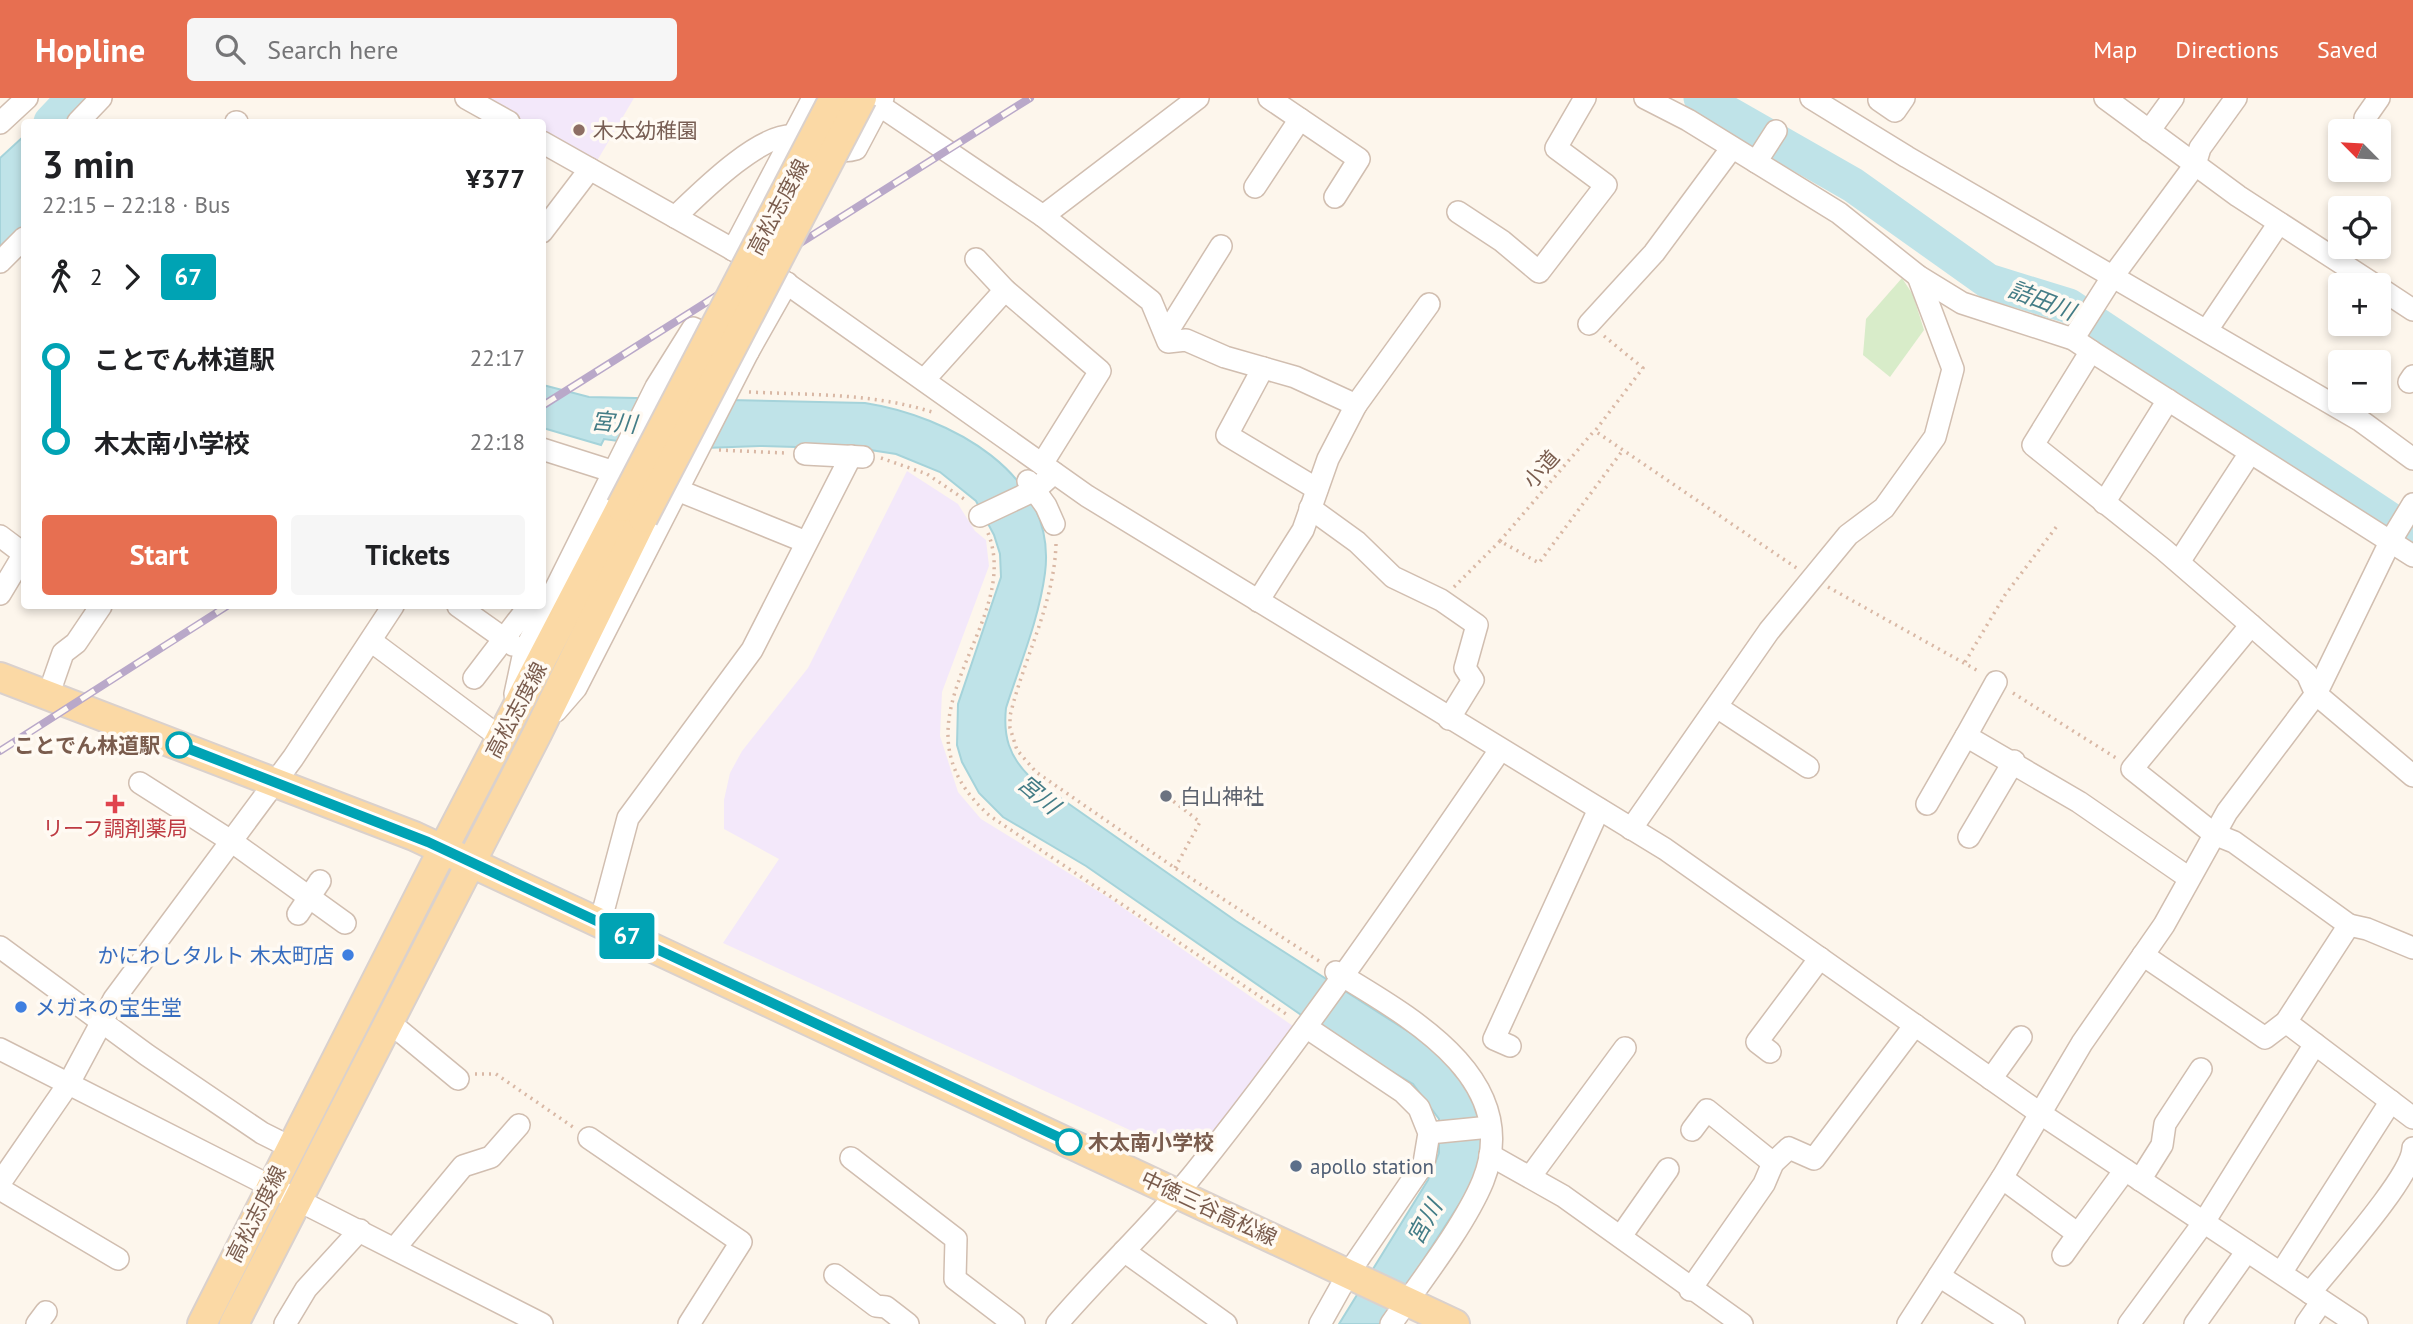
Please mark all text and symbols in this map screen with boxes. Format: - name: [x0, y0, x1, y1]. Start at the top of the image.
- search box: [187, 18, 677, 81]
- text: Hopline: [35, 28, 145, 71]
- icon: search: [211, 30, 249, 68]
- text: Search here: [267, 33, 398, 66]
- text: Map: [2093, 34, 2137, 65]
- text: Directions: [2175, 34, 2279, 65]
- text: Saved: [2317, 34, 2378, 65]
- place label: 木太幼稚園: [593, 117, 698, 144]
- north arrow: [2328, 119, 2390, 182]
- map controls: [2328, 119, 2391, 413]
- marker: 木太幼稚園: [571, 122, 587, 138]
- text: 3 min: [42, 139, 135, 188]
- street label: 高松志度線: [741, 154, 815, 260]
- text: ¥377: [466, 162, 525, 195]
- text: 22:15 – 22:18 · Bus: [42, 190, 230, 219]
- button: locate: [2328, 196, 2391, 259]
- icon: walk: [42, 258, 80, 296]
- icon: forward: [113, 258, 151, 296]
- text: 67: [175, 261, 202, 292]
- text: 2: [90, 262, 103, 291]
- button: +: [2328, 273, 2391, 336]
- water label: 詰田川: [2005, 274, 2082, 327]
- text: ことでん林道駅: [94, 343, 275, 376]
- text: 22:17: [470, 343, 525, 372]
- button: −: [2328, 350, 2391, 413]
- water label: 宮川: [590, 406, 641, 439]
- text: 木太南小学校: [94, 427, 250, 460]
- text: 22:18: [470, 427, 525, 456]
- street label: 小道: [1517, 444, 1565, 494]
- button: Start: [42, 515, 277, 595]
- button: Tickets: [291, 515, 525, 595]
- street label: 高松志度線: [479, 657, 553, 763]
- place label: ことでん林道駅: [14, 732, 160, 759]
- marker: ことでん林道駅: [166, 732, 192, 758]
- water label: 宮川: [1012, 768, 1068, 822]
- place label: 白山神社: [1180, 783, 1264, 810]
- marker: 白山神社: [1158, 788, 1174, 804]
- marker: リーフ調剤薬局: [107, 796, 123, 812]
- place label: リーフ調剤薬局: [42, 815, 188, 842]
- line badge: 67: [596, 913, 658, 959]
- text: 67: [613, 920, 641, 951]
- place label: かにわしタルト 木太町店: [97, 942, 334, 969]
- marker: かにわしタルト 木太町店: [340, 947, 356, 963]
- place label: メガネの宝生堂: [35, 994, 182, 1021]
- marker: メガネの宝生堂: [13, 999, 29, 1015]
- marker: 木太南小学校: [1056, 1129, 1082, 1155]
- place label: 木太南小学校: [1088, 1129, 1214, 1156]
- place label: apollo station: [1310, 1153, 1434, 1180]
- marker: apollo station: [1288, 1158, 1304, 1174]
- street label: 高松志度線: [220, 1161, 292, 1267]
- street label: 中徳三谷高松線: [1137, 1165, 1281, 1251]
- water label: 宮川: [1400, 1192, 1449, 1249]

